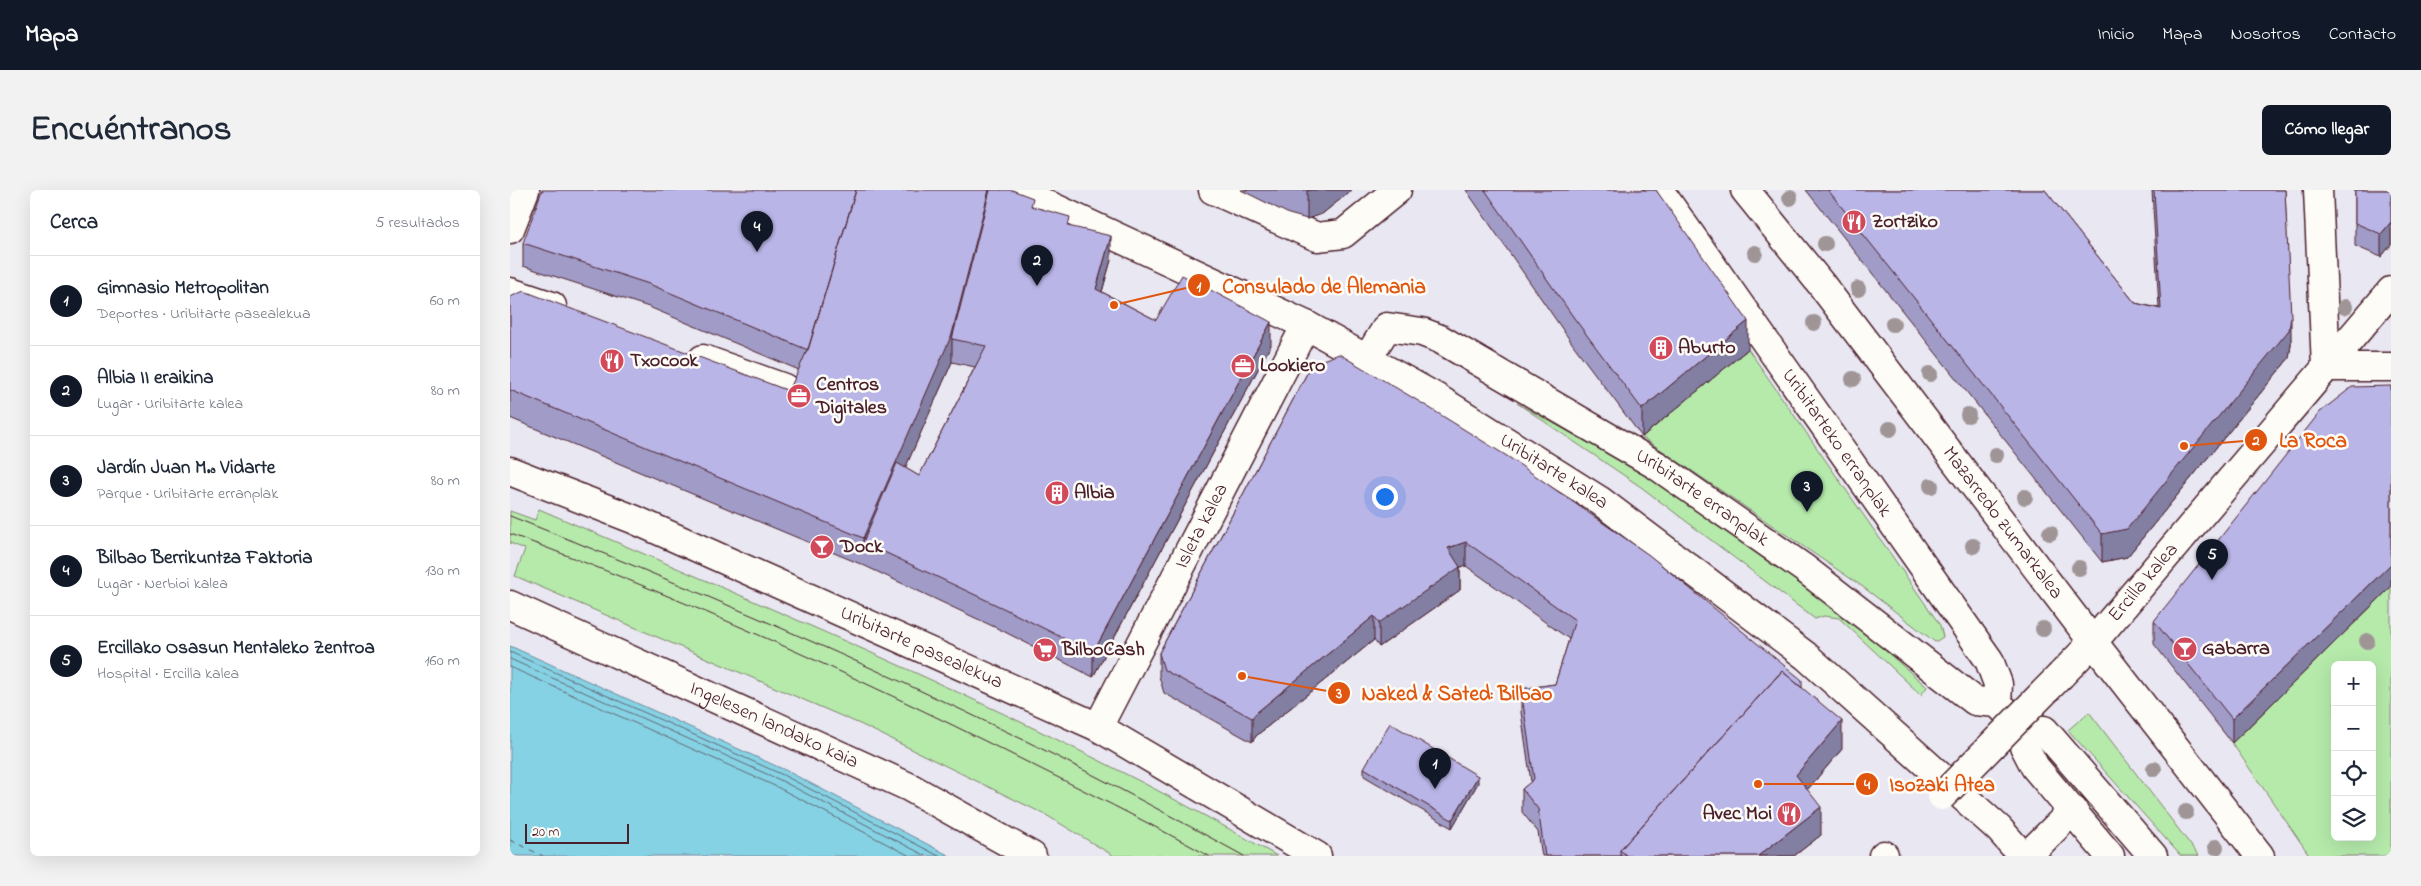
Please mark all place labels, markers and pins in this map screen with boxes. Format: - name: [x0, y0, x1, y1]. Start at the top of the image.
- place label: Zortziko: [1872, 208, 1938, 237]
- restaurant icon: Zortziko: [1841, 209, 1867, 235]
- pin: 4: [741, 211, 773, 252]
- pin: 2: [1021, 245, 1053, 286]
- callout: Consulado de Alemania: [1187, 267, 1436, 303]
- place label: Aburto: [1678, 334, 1736, 363]
- building icon: Aburto: [1648, 335, 1674, 361]
- place label: Txocook: [630, 347, 699, 376]
- restaurant icon: Txocook: [599, 348, 625, 374]
- place label: Lookiero: [1260, 352, 1326, 381]
- office icon: Lookiero: [1230, 353, 1256, 379]
- place label: Centros Digitales: [815, 371, 887, 424]
- office icon: Centros Digitales: [786, 383, 812, 409]
- callout: La Roca: [2244, 422, 2356, 458]
- pin: 3: [1791, 471, 1823, 512]
- place label: Albia: [1074, 479, 1115, 508]
- building icon: Albia: [1044, 480, 1070, 506]
- place label: Dock: [839, 533, 884, 562]
- bar icon: Dock: [809, 534, 835, 560]
- pin: 5: [2196, 539, 2228, 580]
- place label: Gabarra: [2202, 635, 2270, 664]
- place label: BilboCash: [1061, 636, 1145, 665]
- bar icon: Gabarra: [2172, 636, 2198, 662]
- supermarket icon: BilboCash: [1032, 637, 1058, 663]
- callout: Naked & Sated: Bilbao: [1326, 675, 1562, 711]
- pin: 1: [1419, 748, 1451, 789]
- callout: Isozaki Atea: [1854, 766, 2005, 802]
- place label: Avec Moi: [1702, 800, 1772, 829]
- restaurant icon: Avec Moi: [1776, 801, 1802, 827]

